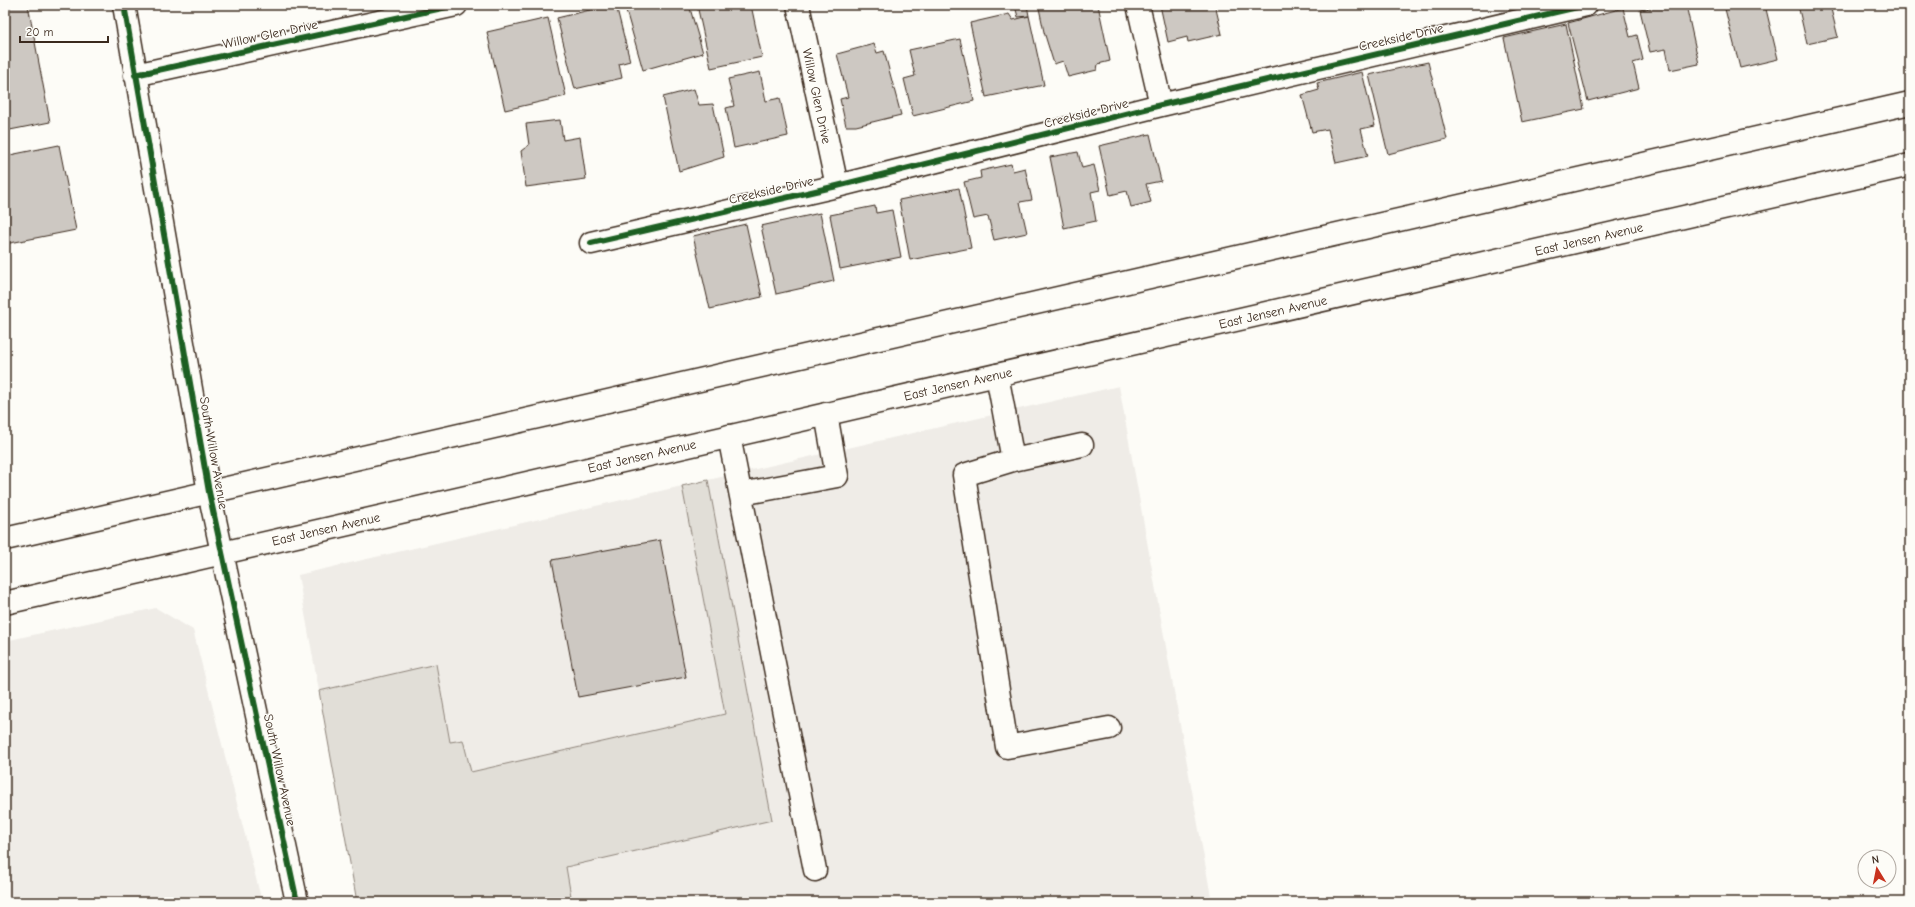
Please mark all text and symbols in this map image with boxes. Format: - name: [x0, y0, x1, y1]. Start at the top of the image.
- street label: Willow Glen Drive: [221, 16, 319, 51]
- scale bar: [20, 18, 108, 44]
- street label: Creekside Drive: [1357, 20, 1445, 54]
- text: 20 m: [26, 25, 54, 39]
- street label: Willow Glen Drive: [800, 47, 835, 145]
- street label: Creekside Drive: [1042, 95, 1130, 131]
- street label: Creekside Drive: [727, 173, 815, 207]
- street label: East Jensen Avenue: [1533, 219, 1645, 259]
- street label: East Jensen Avenue: [1217, 292, 1329, 332]
- street label: East Jensen Avenue: [902, 364, 1014, 404]
- street label: South Willow Avenue: [197, 396, 231, 511]
- street label: East Jensen Avenue: [586, 436, 698, 476]
- street label: East Jensen Avenue: [270, 509, 382, 549]
- street label: South Willow Avenue: [261, 713, 299, 828]
- north arrow: [1857, 849, 1897, 889]
- text: N: [1871, 853, 1880, 867]

